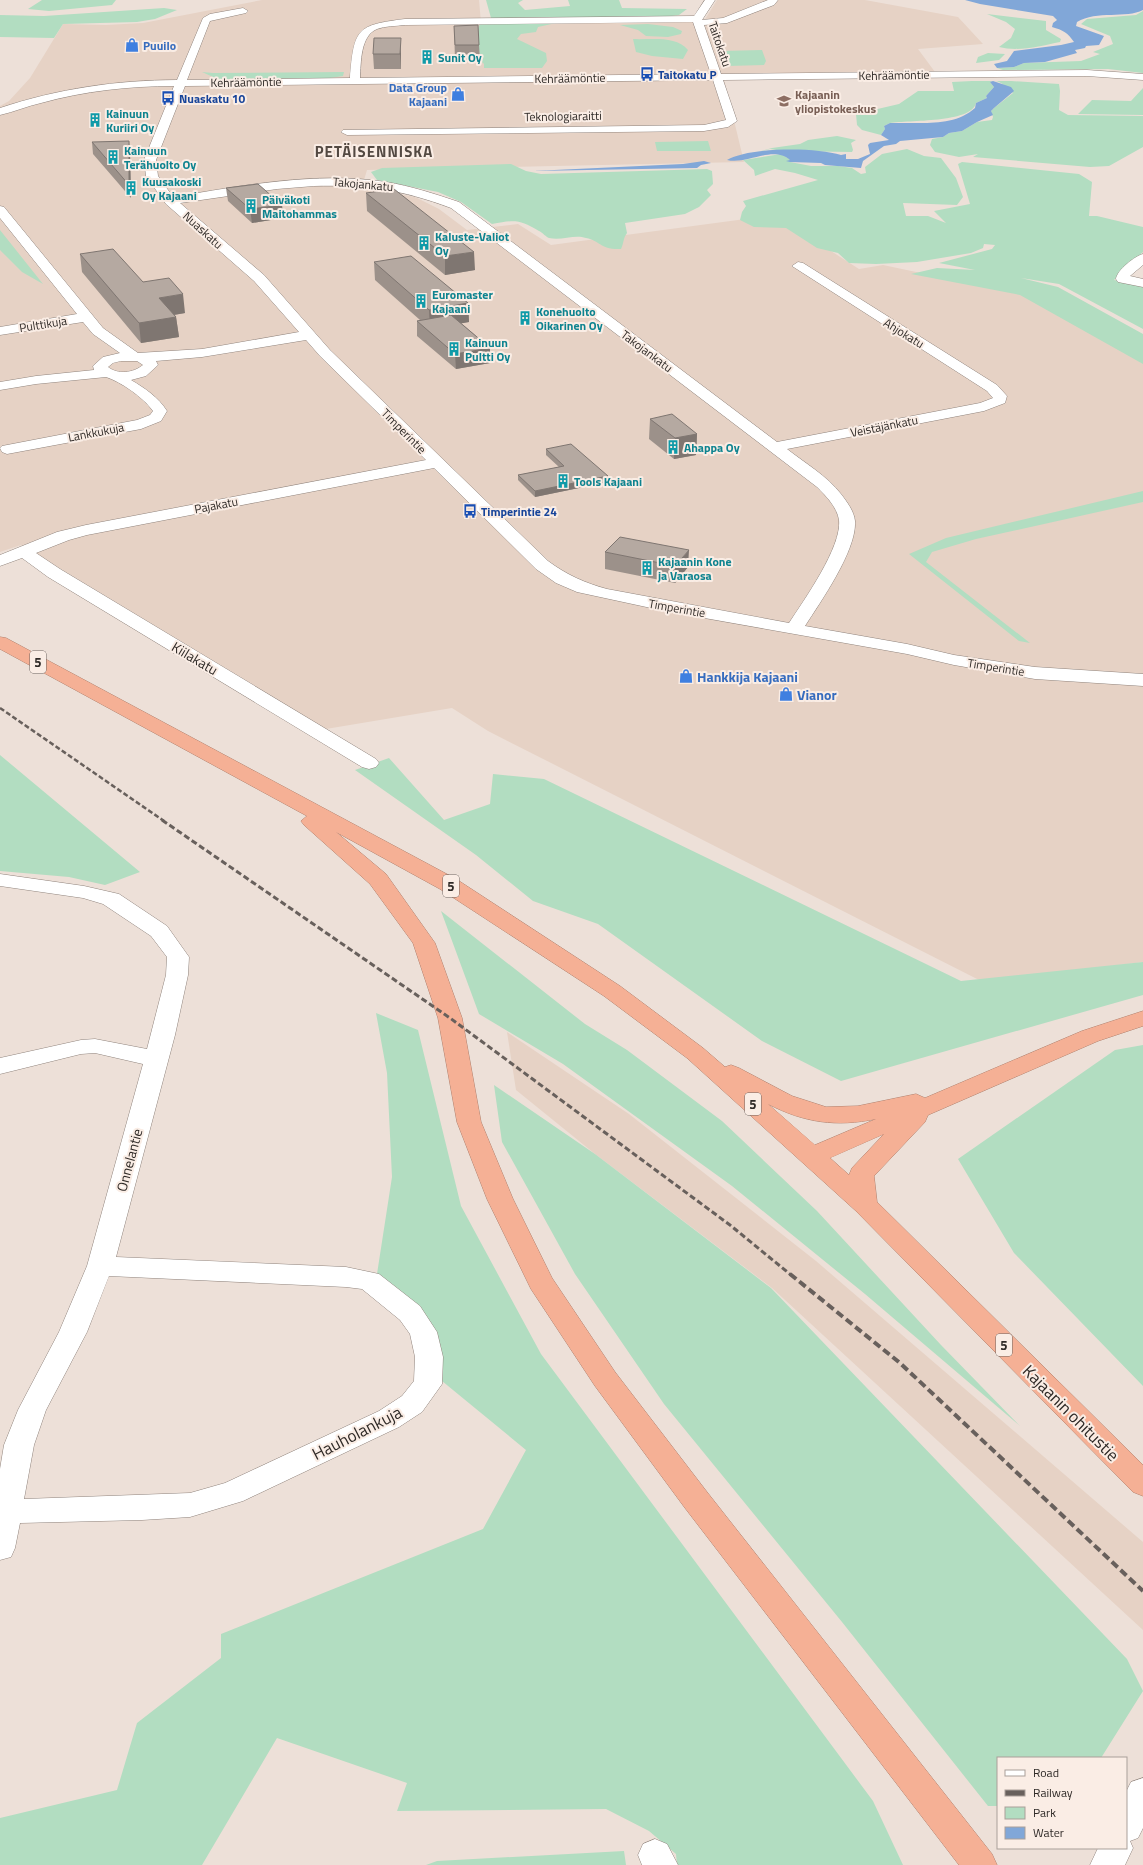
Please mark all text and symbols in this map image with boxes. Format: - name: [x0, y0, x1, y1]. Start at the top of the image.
- street label: Taitokatu: [703, 19, 737, 69]
- place label: Puuilo: [143, 36, 176, 55]
- shop icon: Puuilo: [124, 37, 140, 53]
- place label: Sunit Oy: [438, 48, 482, 67]
- building icon: Sunit Oy: [419, 49, 435, 65]
- place label: Taitokatu P: [658, 65, 716, 84]
- street label: Kehräämöntie: [858, 65, 930, 85]
- bus stop icon: Taitokatu P: [639, 66, 655, 82]
- street label: Kehräämöntie: [534, 68, 606, 88]
- street label: Kehräämöntie: [210, 72, 282, 92]
- place label: Data Group Kajaani: [389, 78, 447, 111]
- place label: Kajaanin yliopistokeskus: [795, 85, 876, 118]
- shop icon: Data Group Kajaani: [450, 86, 466, 102]
- place label: Nuaskatu 10: [179, 89, 245, 108]
- bus stop icon: Nuaskatu 10: [160, 90, 176, 106]
- school or university icon: Kajaanin yliopistokeskus: [776, 93, 792, 109]
- place label: Kainuun Kuriiri Oy: [106, 104, 154, 137]
- street label: Teknologiaraitti: [524, 106, 602, 126]
- building icon: Kainuun Kuriiri Oy: [87, 112, 103, 128]
- district label: PETÄISENNISKA: [315, 140, 433, 163]
- place label: Kainuun Terähuolto Oy: [124, 141, 196, 174]
- building icon: Kainuun Terähuolto Oy: [105, 149, 121, 165]
- place label: Kuusakoski Oy Kajaani: [142, 172, 201, 205]
- street label: Takojankatu: [332, 172, 394, 196]
- building icon: Kuusakoski Oy Kajaani: [123, 180, 139, 196]
- place label: Päiväkoti Maitohammas: [262, 190, 337, 223]
- building icon: Päiväkoti Maitohammas: [243, 198, 259, 214]
- street label: Nuaskatu: [179, 207, 227, 253]
- place label: Kaluste-Valiot Oy: [435, 227, 510, 260]
- building icon: Kaluste-Valiot Oy: [416, 235, 432, 251]
- place label: Euromaster Kajaani: [432, 285, 493, 318]
- building icon: Euromaster Kajaani: [413, 293, 429, 309]
- place label: Konehuolto Oikarinen Oy: [536, 302, 603, 335]
- building icon: Konehuolto Oikarinen Oy: [517, 310, 533, 326]
- street label: Pulttikuja: [18, 311, 68, 337]
- street label: Ahjokatu: [880, 313, 928, 353]
- street label: Takojankatu: [617, 325, 677, 377]
- place label: Kainuun Pultti Oy: [465, 333, 510, 366]
- building icon: Kainuun Pultti Oy: [446, 341, 462, 357]
- street label: Timperintie: [377, 404, 431, 458]
- street label: Veistäjänkatu: [849, 410, 919, 442]
- street label: Lankkukuja: [66, 417, 126, 447]
- place label: Ahappa Oy: [684, 438, 740, 457]
- building icon: Ahappa Oy: [665, 439, 681, 455]
- place label: Tools Kajaani: [574, 472, 642, 491]
- building icon: Tools Kajaani: [555, 473, 571, 489]
- street label: Pajakatu: [193, 491, 239, 519]
- place label: Timperintie 24: [481, 502, 557, 521]
- bus stop icon: Timperintie 24: [462, 503, 478, 519]
- place label: Kajaanin Kone ja Varaosa: [657, 552, 732, 585]
- building icon: Kajaanin Kone ja Varaosa: [639, 560, 655, 576]
- street label: Timperintie: [647, 594, 707, 622]
- street label: Kiilakatu: [168, 636, 222, 680]
- road number: 5: [30, 651, 46, 673]
- street label: Timperintie: [966, 653, 1026, 681]
- place label: Hankkija Kajaani: [697, 666, 798, 687]
- shop icon: Hankkija Kajaani: [678, 668, 694, 684]
- place label: Vianor: [797, 684, 837, 705]
- shop icon: Vianor: [778, 686, 794, 702]
- road number: 5: [443, 875, 459, 897]
- road number: 5: [745, 1093, 761, 1115]
- street label: Onnelantie: [111, 1126, 147, 1194]
- road number: 5: [996, 1334, 1012, 1356]
- street label: Kajaanin ohitustie: [1017, 1359, 1125, 1467]
- street label: Hauholankuja: [307, 1399, 407, 1467]
- legend: [997, 1757, 1127, 1849]
- text: Road: [1033, 1763, 1059, 1782]
- text: Railway: [1033, 1783, 1073, 1802]
- text: Park: [1033, 1803, 1056, 1822]
- text: Water: [1033, 1823, 1064, 1842]

